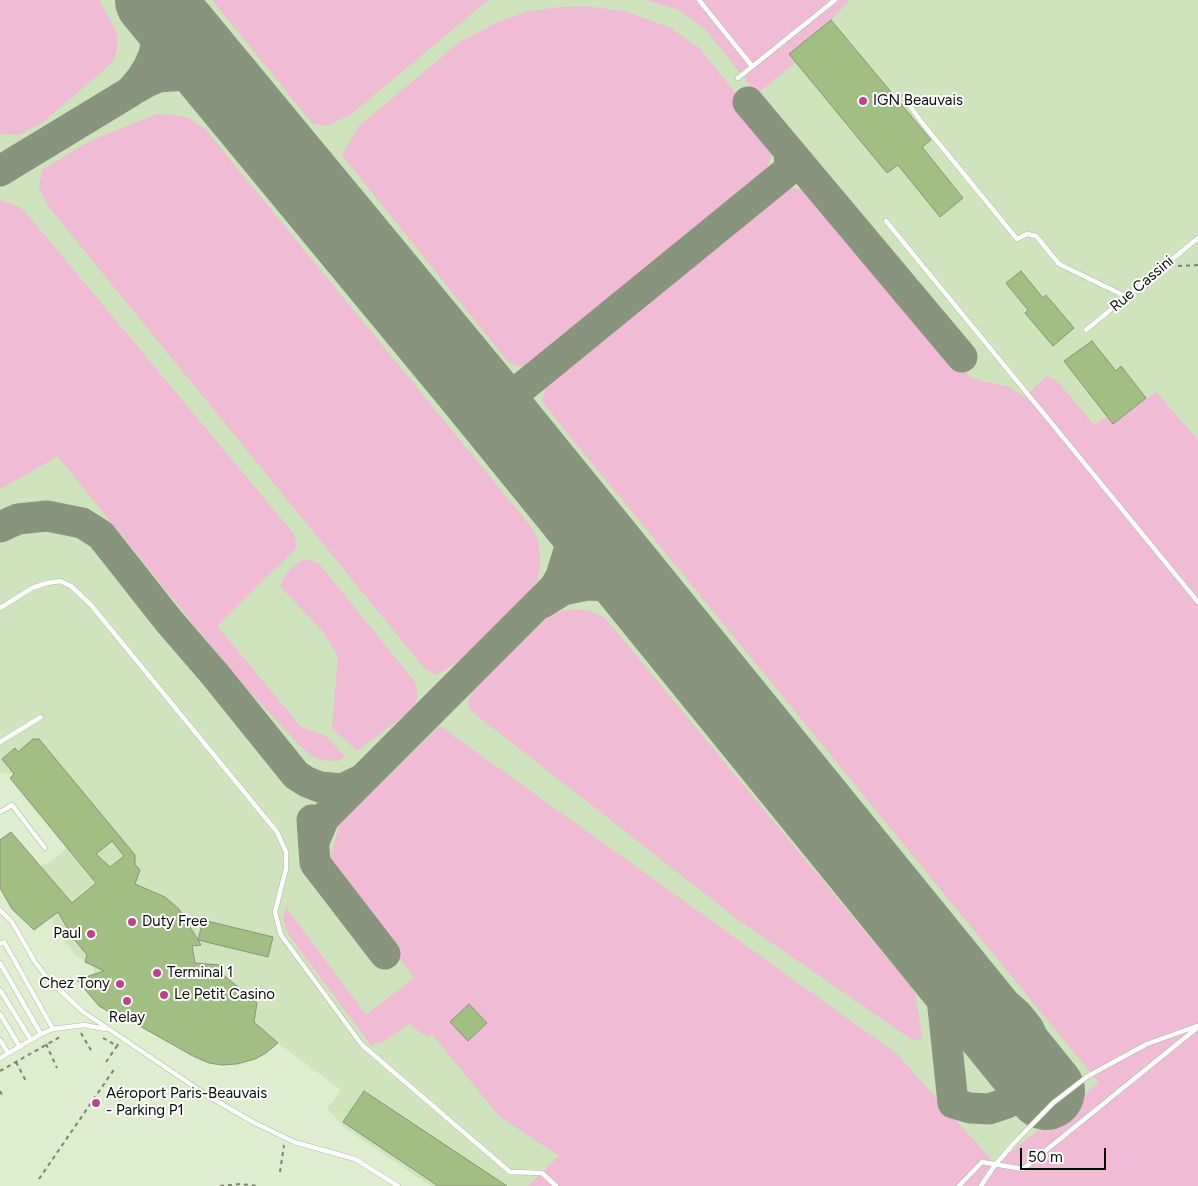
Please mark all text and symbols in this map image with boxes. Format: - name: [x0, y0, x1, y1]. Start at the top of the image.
- place label: IGN Beauvais: [873, 92, 963, 110]
- marker: IGN Beauvais: [857, 95, 869, 107]
- street label: Rue Cassini: [1107, 252, 1177, 316]
- place label: Duty Free: [142, 913, 207, 931]
- marker: Duty Free: [126, 916, 138, 928]
- place label: Paul: [53, 925, 81, 943]
- marker: Paul: [85, 928, 97, 940]
- place label: Terminal 1: [167, 964, 233, 982]
- marker: Terminal 1: [151, 967, 163, 979]
- place label: Chez Tony: [39, 975, 110, 993]
- marker: Chez Tony: [114, 978, 126, 990]
- place label: Le Petit Casino: [174, 986, 275, 1004]
- marker: Le Petit Casino: [158, 989, 170, 1001]
- marker: Relay: [121, 995, 133, 1007]
- place label: Relay: [109, 1009, 145, 1027]
- place label: Aéroport Paris-Beauvais - Parking P1: [106, 1085, 267, 1120]
- marker: Aéroport Paris-Beauvais - Parking P1: [90, 1097, 102, 1109]
- scale bar: [1023, 1138, 1109, 1170]
- text: 50 m: [1028, 1148, 1063, 1166]

